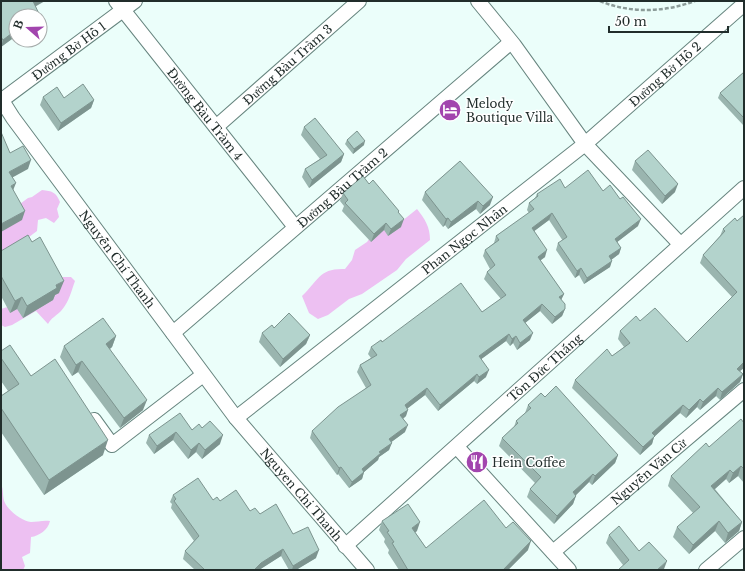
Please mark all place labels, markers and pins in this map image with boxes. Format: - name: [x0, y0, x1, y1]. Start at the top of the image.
- place label: Melody Boutique Villa: [466, 96, 554, 125]
- hotel icon: Melody Boutique Villa: [437, 97, 463, 123]
- restaurant icon: Hein Coffee: [464, 449, 490, 475]
- place label: Hein Coffee: [492, 455, 565, 470]

